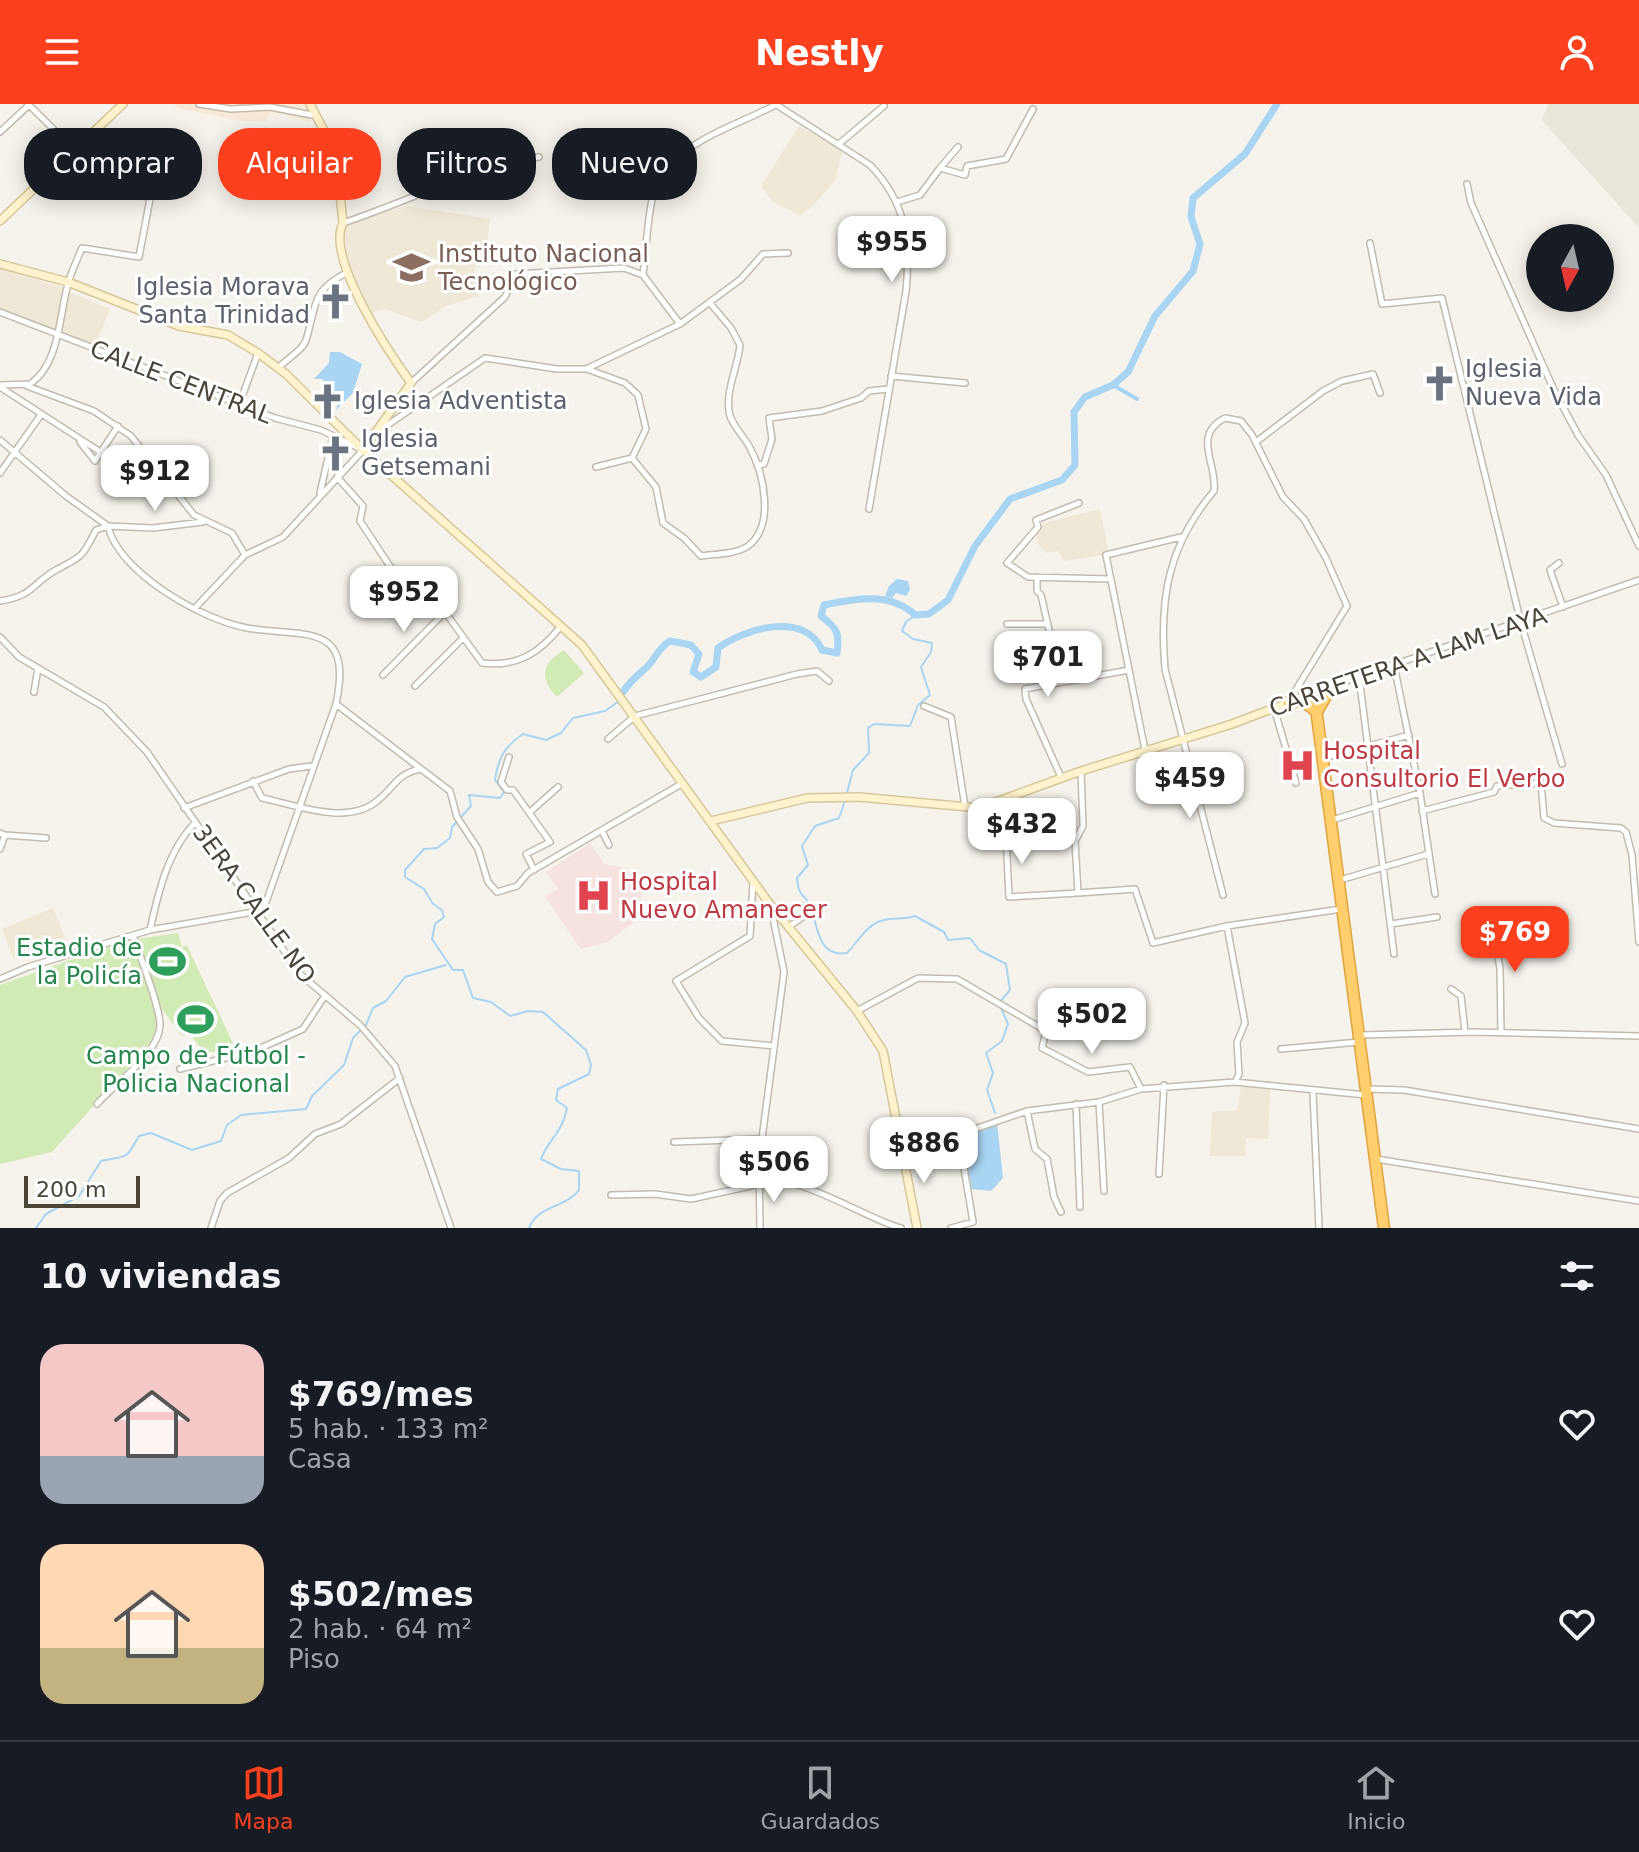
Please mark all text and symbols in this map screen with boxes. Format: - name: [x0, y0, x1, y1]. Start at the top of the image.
- icon: menu: [40, 30, 84, 74]
- icon: person: [1555, 30, 1599, 74]
- text: Nestly: [755, 32, 884, 73]
- chip: Comprar: [24, 128, 202, 200]
- chip: Alquilar: [218, 128, 381, 200]
- chip: Filtros: [397, 128, 536, 200]
- chip: Nuevo: [552, 128, 697, 200]
- pin: $955: [845, 216, 939, 284]
- north arrow: [1526, 224, 1614, 312]
- map controls: [1526, 224, 1614, 312]
- text: $955: [856, 227, 928, 257]
- place label: Instituto Nacional Tecnológico: [437, 240, 649, 296]
- school or university icon: Instituto Nacional Tecnológico: [393, 249, 431, 287]
- place label: Iglesia Morava Santa Trinidad: [136, 273, 310, 329]
- church icon: Iglesia Morava Santa Trinidad: [317, 282, 355, 320]
- street label: CALLE CENTRAL: [86, 334, 277, 430]
- place label: Iglesia Nueva Vida: [1465, 355, 1602, 411]
- church icon: Iglesia Nueva Vida: [1420, 364, 1458, 402]
- church icon: Iglesia Adventista: [309, 382, 347, 420]
- place label: Iglesia Adventista: [354, 387, 567, 415]
- place label: Iglesia Getsemani: [361, 425, 491, 481]
- church icon: Iglesia Getsemani: [316, 434, 354, 472]
- pin: $912: [108, 445, 202, 513]
- text: $912: [119, 456, 191, 486]
- pin: $952: [357, 566, 451, 634]
- text: $952: [368, 577, 440, 607]
- street label: CARRETERA A LAM LAYA: [1266, 601, 1551, 723]
- pin: $701: [1001, 631, 1095, 699]
- text: $701: [1012, 642, 1084, 672]
- place label: Hospital Consultorio El Verbo: [1323, 737, 1566, 793]
- hospital icon: Hospital Consultorio El Verbo: [1278, 746, 1316, 784]
- pin: $459: [1143, 752, 1237, 820]
- text: $459: [1154, 763, 1226, 793]
- pin: $432: [975, 798, 1069, 866]
- text: $432: [986, 809, 1058, 839]
- street label: 3ERA CALLE NO: [187, 819, 321, 989]
- place label: Hospital Nuevo Amanecer: [620, 868, 827, 924]
- hospital icon: Hospital Nuevo Amanecer: [575, 877, 613, 915]
- pin: $769: [1468, 906, 1562, 974]
- text: $769: [1479, 917, 1551, 947]
- place label: Estadio de la Policía: [16, 934, 142, 990]
- sports icon: Estadio de la Policía: [149, 943, 187, 981]
- pin: $502: [1045, 988, 1139, 1056]
- text: $502: [1056, 999, 1128, 1029]
- sports icon: Campo de Fútbol - Policia Nacional: [177, 1000, 215, 1038]
- place label: Campo de Fútbol - Policia Nacional: [86, 1042, 306, 1098]
- pin: $886: [877, 1117, 971, 1185]
- text: $886: [888, 1128, 960, 1158]
- pin: $506: [727, 1136, 821, 1204]
- text: $506: [738, 1147, 810, 1177]
- scale bar: [24, 1172, 140, 1208]
- text: 200 m: [36, 1177, 106, 1202]
- icon: filters: [1555, 1254, 1599, 1298]
- text: 10 viviendas: [40, 1256, 282, 1296]
- text: $769/mes: [288, 1374, 474, 1414]
- icon: home: [104, 1376, 200, 1472]
- icon: heart: [1555, 1402, 1599, 1446]
- text: 5 hab. · 133 m²: [288, 1414, 488, 1444]
- text: Casa: [288, 1444, 352, 1474]
- text: $502/mes: [288, 1574, 474, 1614]
- icon: home: [104, 1576, 200, 1672]
- icon: heart: [1555, 1602, 1599, 1646]
- text: 2 hab. · 64 m²: [288, 1614, 472, 1644]
- text: Piso: [288, 1644, 340, 1674]
- tab: Mapa: [234, 1761, 293, 1834]
- tab: Guardados: [761, 1761, 880, 1834]
- tab: Inicio: [1347, 1761, 1405, 1834]

